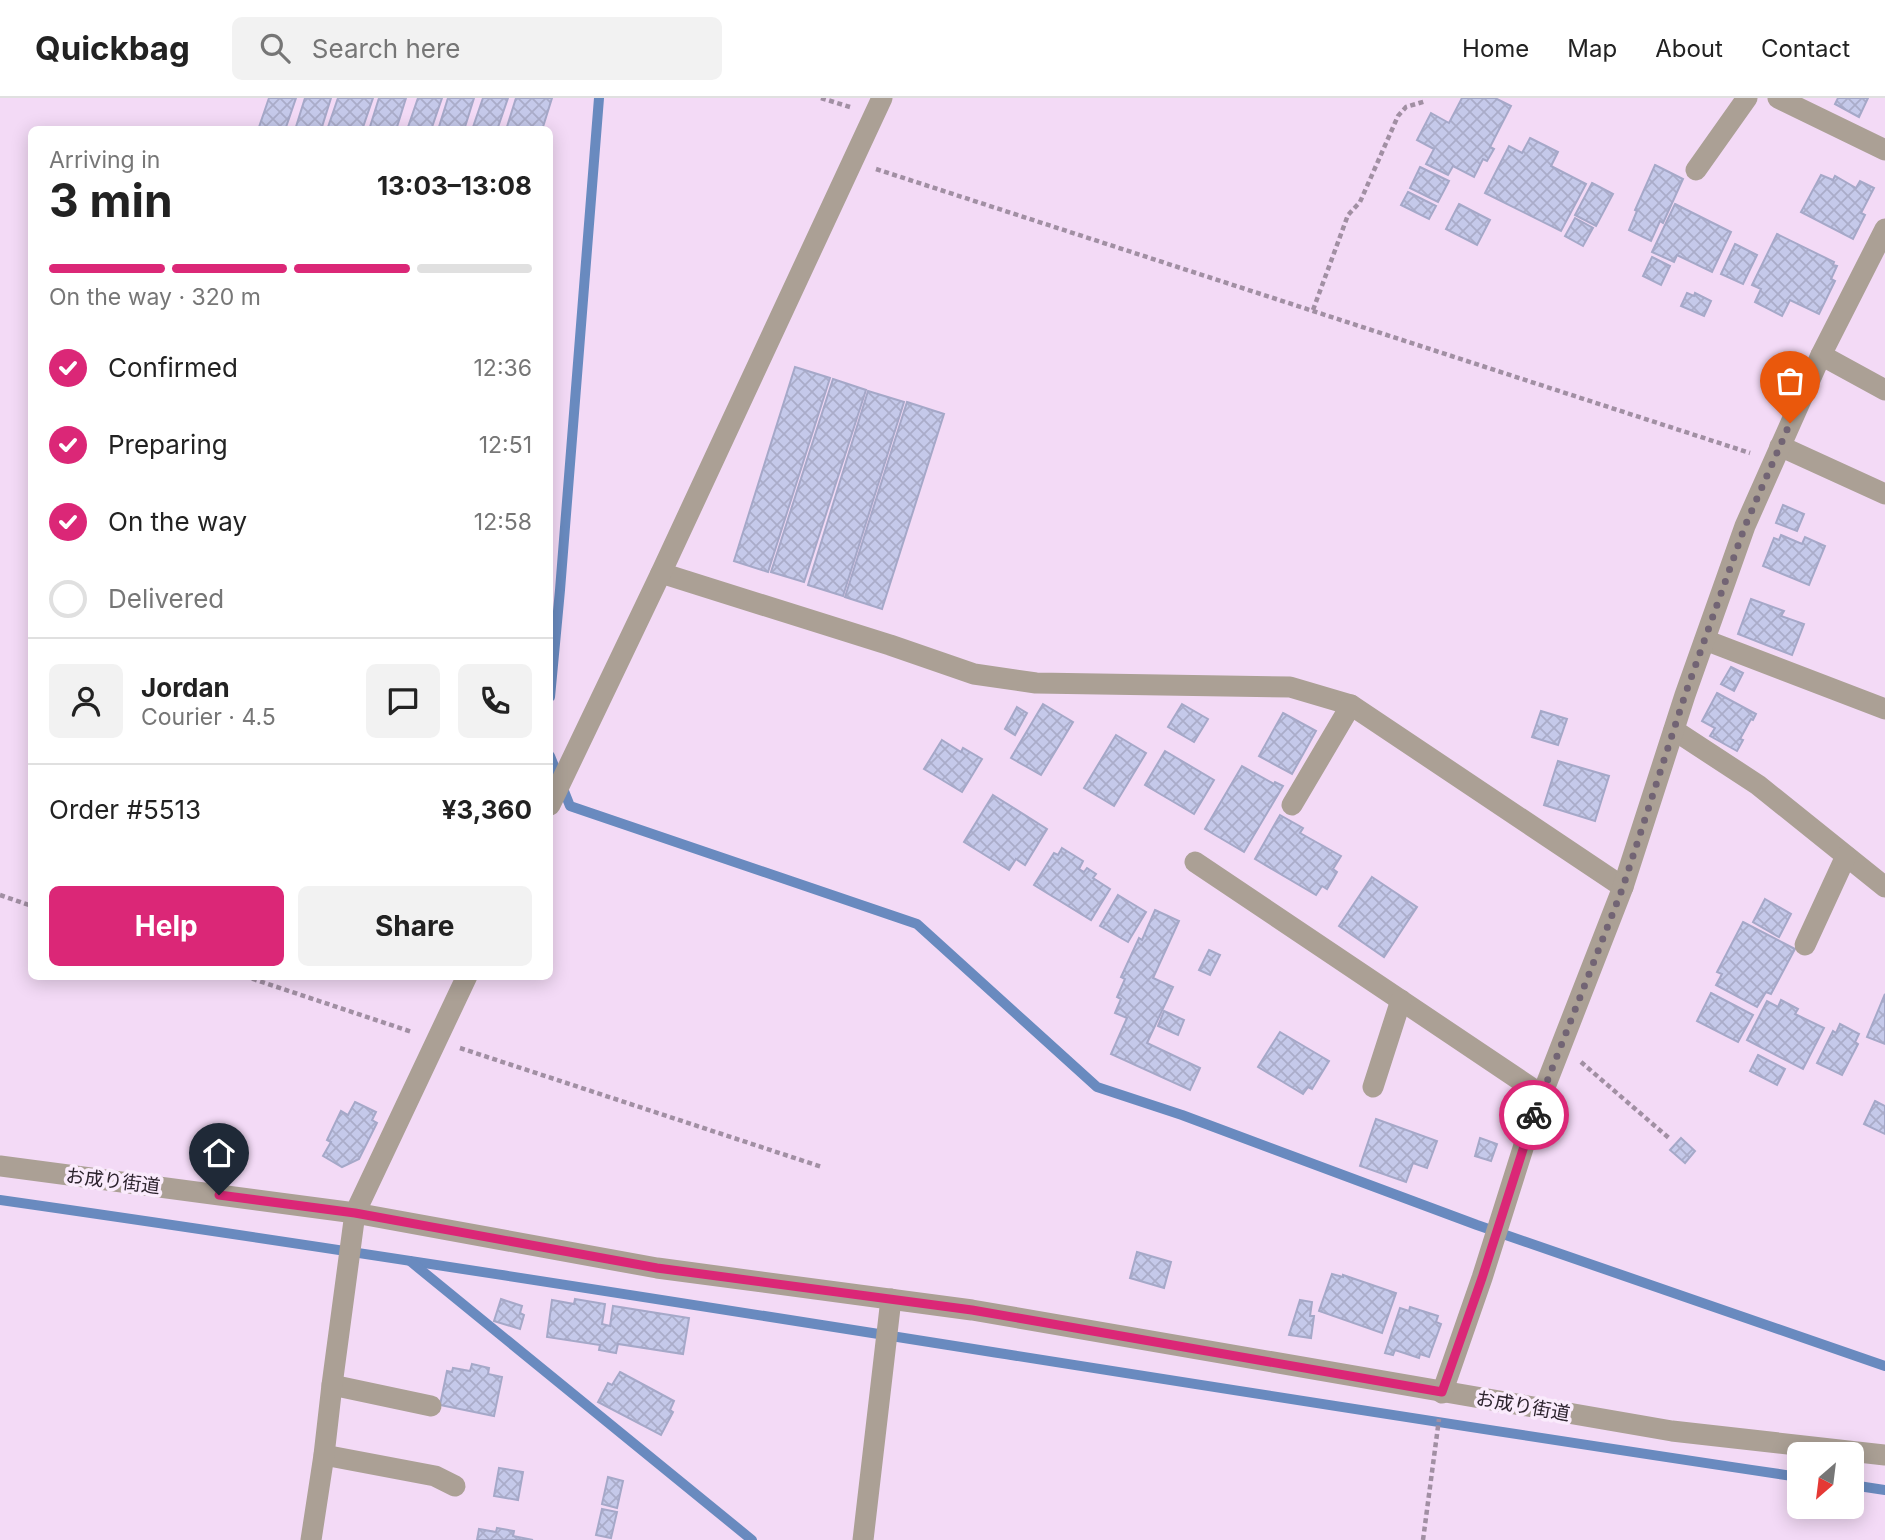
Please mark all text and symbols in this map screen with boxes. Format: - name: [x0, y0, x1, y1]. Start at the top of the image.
- search box: [232, 17, 722, 80]
- text: Quickbag: [35, 28, 190, 68]
- icon: search: [256, 29, 294, 67]
- text: Search here: [312, 33, 460, 64]
- text: Home: [1462, 34, 1529, 63]
- text: Map: [1567, 34, 1617, 63]
- text: About: [1655, 34, 1723, 63]
- text: Contact: [1761, 34, 1850, 63]
- text: Arriving in: [49, 146, 160, 174]
- text: 13:03–13:08: [377, 170, 532, 201]
- text: 3 min: [49, 172, 173, 228]
- text: On the way · 320 m: [49, 283, 261, 311]
- icon: check: [49, 349, 87, 387]
- pin: [1760, 351, 1820, 423]
- text: Confirmed: [108, 352, 238, 383]
- text: 12:36: [474, 354, 532, 382]
- icon: bag: [1771, 362, 1809, 400]
- icon: check: [49, 426, 87, 464]
- text: Preparing: [108, 429, 228, 460]
- text: 12:51: [479, 431, 532, 459]
- icon: check: [49, 503, 87, 541]
- text: On the way: [108, 506, 247, 537]
- text: 12:58: [474, 508, 532, 536]
- text: Delivered: [108, 583, 224, 614]
- button: person: [49, 664, 123, 738]
- button: chat: [366, 664, 440, 738]
- button: phone: [458, 664, 532, 738]
- text: Jordan: [141, 672, 230, 703]
- text: Courier · 4.5: [141, 703, 276, 731]
- text: Order #5513: [49, 794, 201, 825]
- text: ¥3,360: [442, 794, 532, 825]
- button: Help: [49, 886, 284, 966]
- button: Share: [298, 886, 532, 966]
- courier: [1499, 1080, 1569, 1150]
- icon: bike: [1515, 1096, 1553, 1134]
- pin: [189, 1123, 249, 1195]
- icon: home: [200, 1134, 238, 1172]
- street label: お成り街道: [64, 1164, 162, 1198]
- street label: お成り街道: [1474, 1386, 1572, 1426]
- north arrow: [1787, 1442, 1864, 1519]
- map controls: [1787, 1442, 1864, 1519]

